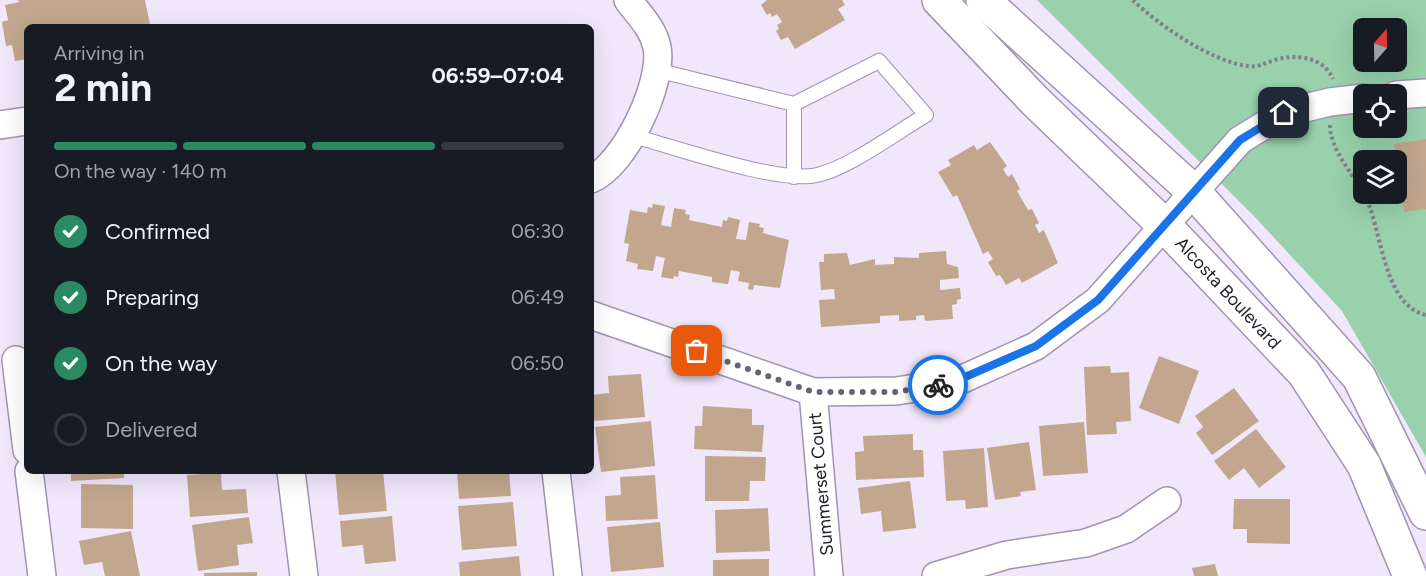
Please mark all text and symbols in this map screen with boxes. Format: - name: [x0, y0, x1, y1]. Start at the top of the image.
- north arrow: [1353, 18, 1407, 72]
- map controls: [1353, 18, 1407, 204]
- text: Arriving in: [54, 41, 144, 65]
- text: 06:59–07:04: [431, 62, 564, 89]
- text: 2 min: [54, 64, 152, 111]
- button: locate: [1353, 84, 1407, 138]
- pin: [1258, 87, 1309, 138]
- icon: home: [1267, 96, 1300, 129]
- button: layers: [1353, 150, 1407, 204]
- text: On the way · 140 m: [54, 159, 227, 183]
- icon: check: [54, 215, 87, 248]
- text: Confirmed: [105, 218, 210, 245]
- text: 06:30: [511, 219, 564, 243]
- street label: Alcosta Boulevard: [1170, 232, 1286, 354]
- icon: check: [54, 281, 87, 314]
- text: Preparing: [105, 284, 199, 311]
- text: 06:49: [511, 285, 564, 309]
- pin: [671, 325, 722, 376]
- icon: bag: [680, 334, 713, 367]
- icon: check: [54, 347, 87, 380]
- text: On the way: [105, 350, 217, 377]
- text: 06:50: [510, 351, 564, 375]
- courier: [908, 355, 968, 415]
- icon: bike: [922, 369, 955, 402]
- street label: Summerset Court: [804, 411, 838, 556]
- text: Delivered: [105, 416, 198, 443]

